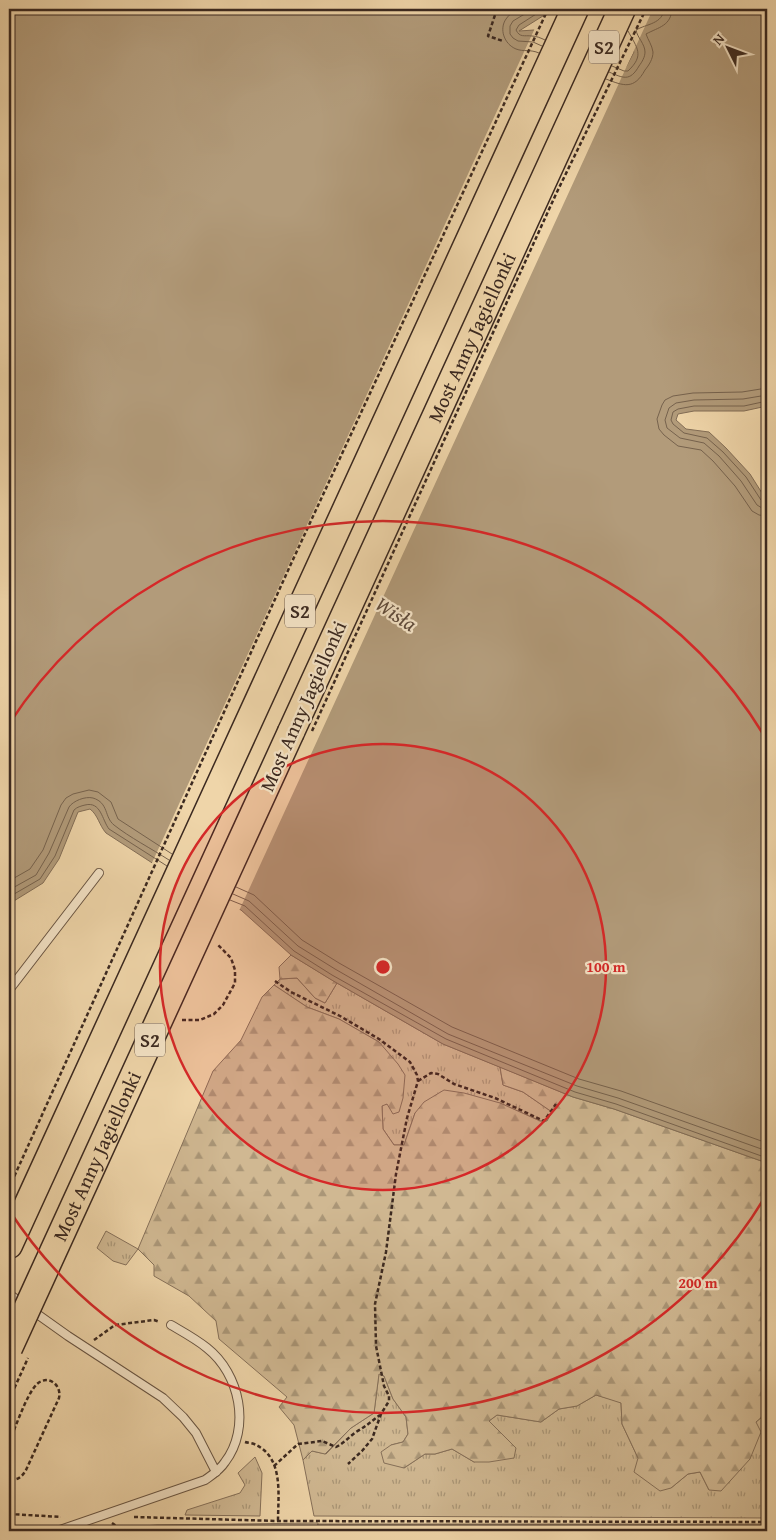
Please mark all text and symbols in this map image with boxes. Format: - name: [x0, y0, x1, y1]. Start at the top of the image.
- north arrow: [704, 22, 754, 72]
- text: N: [708, 29, 729, 49]
- road number: S2: [589, 31, 619, 64]
- street label: Most Anny Jagiellonki: [420, 247, 523, 427]
- water label: Wisła: [369, 588, 424, 639]
- road number: S2: [285, 594, 315, 628]
- street label: Most Anny Jagiellonki: [252, 615, 353, 796]
- text: 100 m: [586, 956, 626, 977]
- centre of rings: [374, 958, 392, 976]
- road number: S2: [135, 1024, 165, 1056]
- street label: Most Anny Jagiellonki: [45, 1066, 148, 1246]
- text: 200 m: [678, 1272, 718, 1293]

